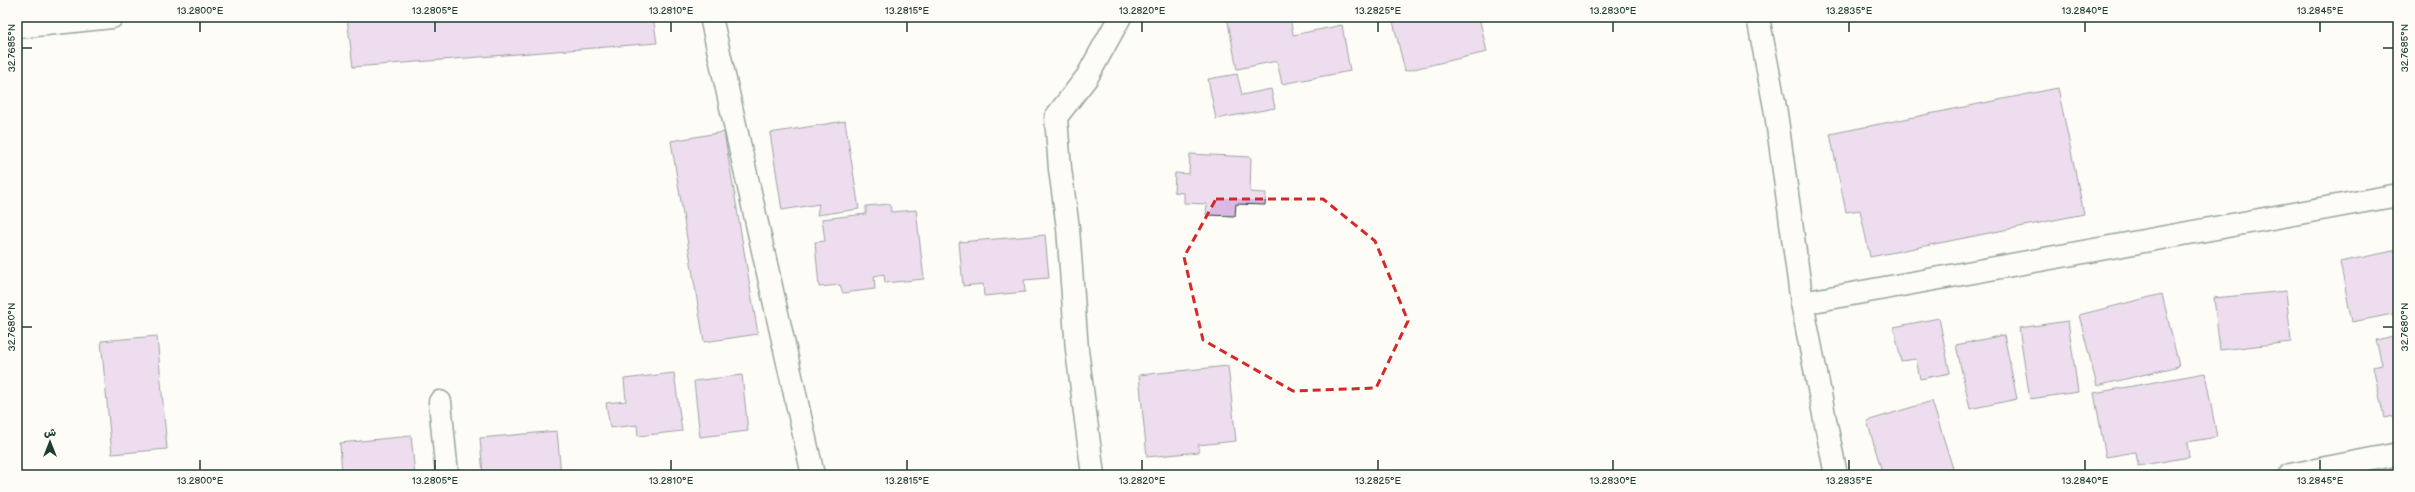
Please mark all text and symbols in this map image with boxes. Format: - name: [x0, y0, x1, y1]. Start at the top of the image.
- text: 13.2800°E: [177, 5, 224, 17]
- text: 13.2805°E: [412, 5, 459, 17]
- text: 13.2810°E: [649, 5, 694, 17]
- text: 13.2815°E: [885, 5, 930, 17]
- text: 13.2820°E: [1119, 5, 1166, 17]
- text: 13.2825°E: [1355, 5, 1402, 17]
- text: 13.2830°E: [1590, 5, 1637, 17]
- text: 13.2835°E: [1826, 5, 1873, 17]
- text: 13.2840°E: [2062, 5, 2109, 17]
- text: 13.2845°E: [2297, 5, 2344, 17]
- text: 32.7685°N: [6, 24, 18, 72]
- text: 32.7685°N: [2399, 24, 2411, 72]
- text: 32.7680°N: [6, 303, 18, 351]
- text: 32.7680°N: [2399, 303, 2411, 351]
- north arrow: [30, 422, 70, 462]
- text: ش: [44, 426, 56, 439]
- text: 13.2800°E: [177, 475, 224, 487]
- text: 13.2805°E: [412, 475, 459, 487]
- text: 13.2810°E: [649, 475, 694, 487]
- text: 13.2815°E: [885, 475, 930, 487]
- text: 13.2820°E: [1119, 475, 1166, 487]
- text: 13.2825°E: [1355, 475, 1402, 487]
- text: 13.2830°E: [1590, 475, 1637, 487]
- text: 13.2835°E: [1826, 475, 1873, 487]
- text: 13.2840°E: [2062, 475, 2109, 487]
- text: 13.2845°E: [2297, 475, 2344, 487]

